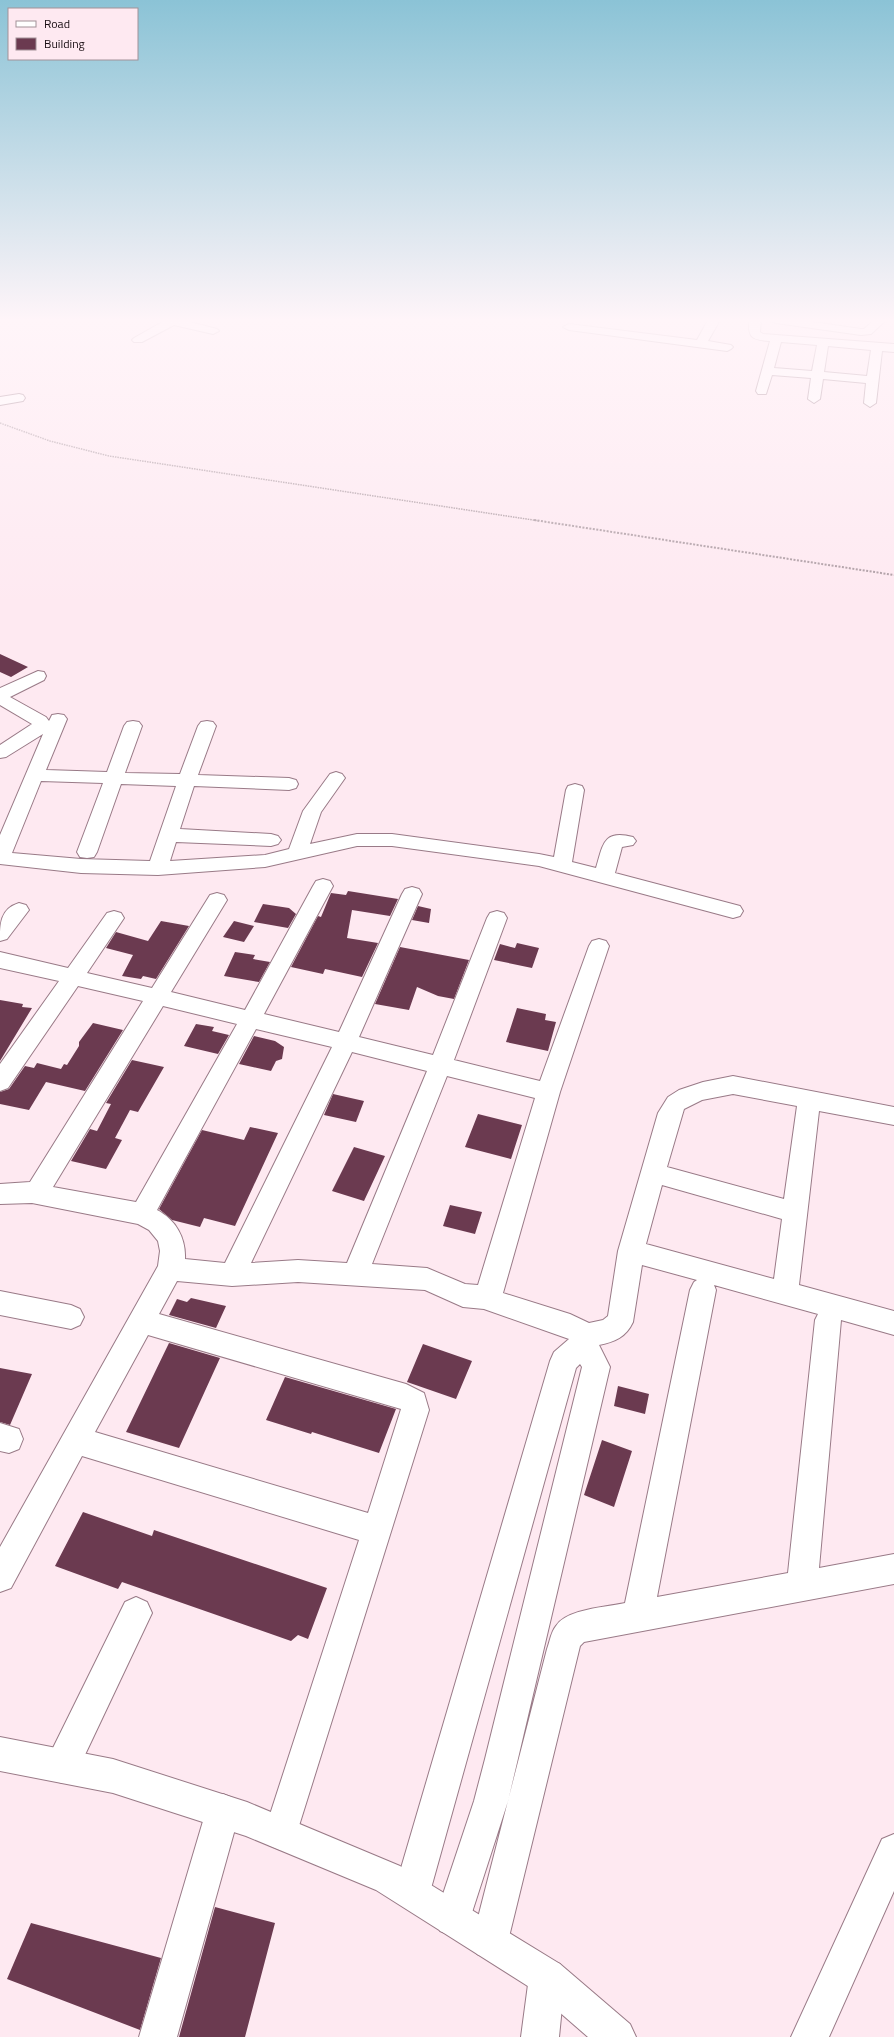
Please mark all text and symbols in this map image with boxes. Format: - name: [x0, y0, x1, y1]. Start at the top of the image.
- legend: [8, 8, 138, 60]
- text: Road: [44, 14, 70, 33]
- text: Building: [44, 34, 85, 53]

